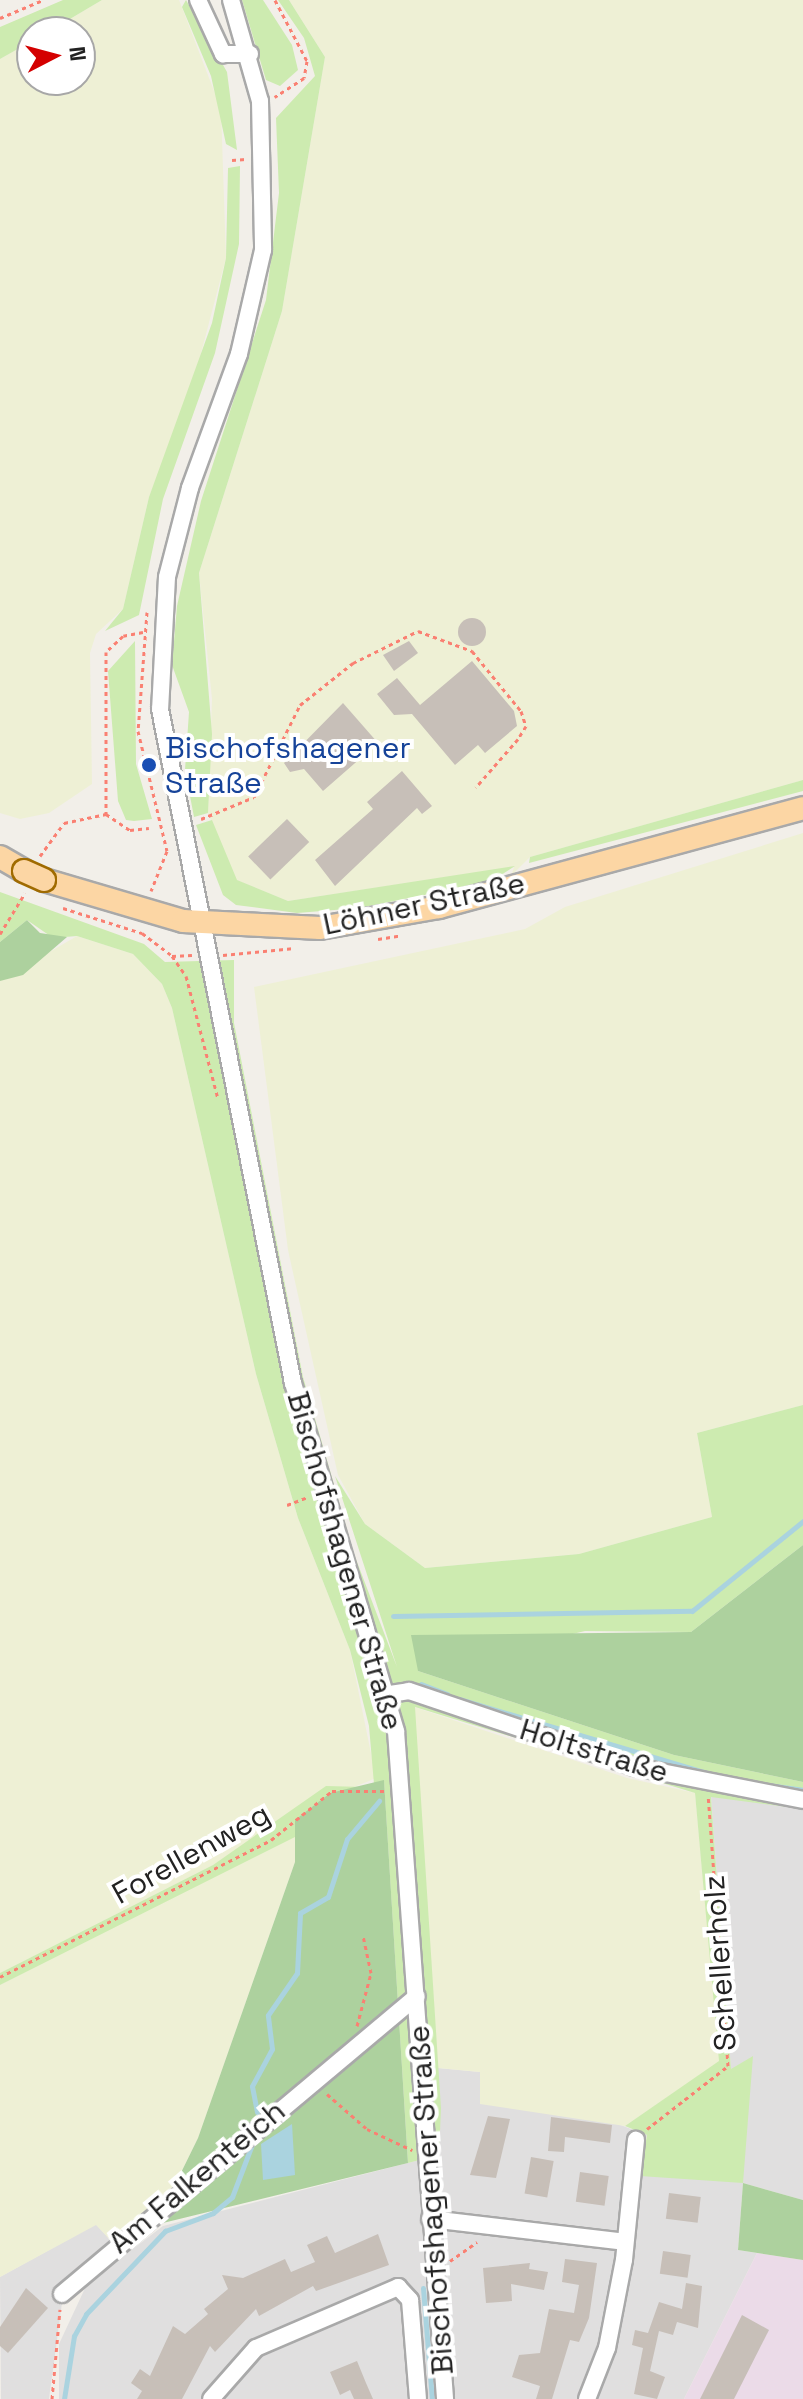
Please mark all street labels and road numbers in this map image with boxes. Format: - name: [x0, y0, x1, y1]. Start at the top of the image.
- street label: Löhner Straße: [320, 865, 528, 943]
- street label: Bischofshagener Straße: [279, 1388, 411, 1734]
- street label: Holtstraße: [515, 1711, 673, 1791]
- street label: Forellenweg: [106, 1796, 276, 1912]
- street label: Schellerholz: [696, 1874, 744, 2052]
- street label: Bischofshagener Straße: [401, 2024, 461, 2376]
- street label: Am Falkenteich: [102, 2093, 292, 2261]

